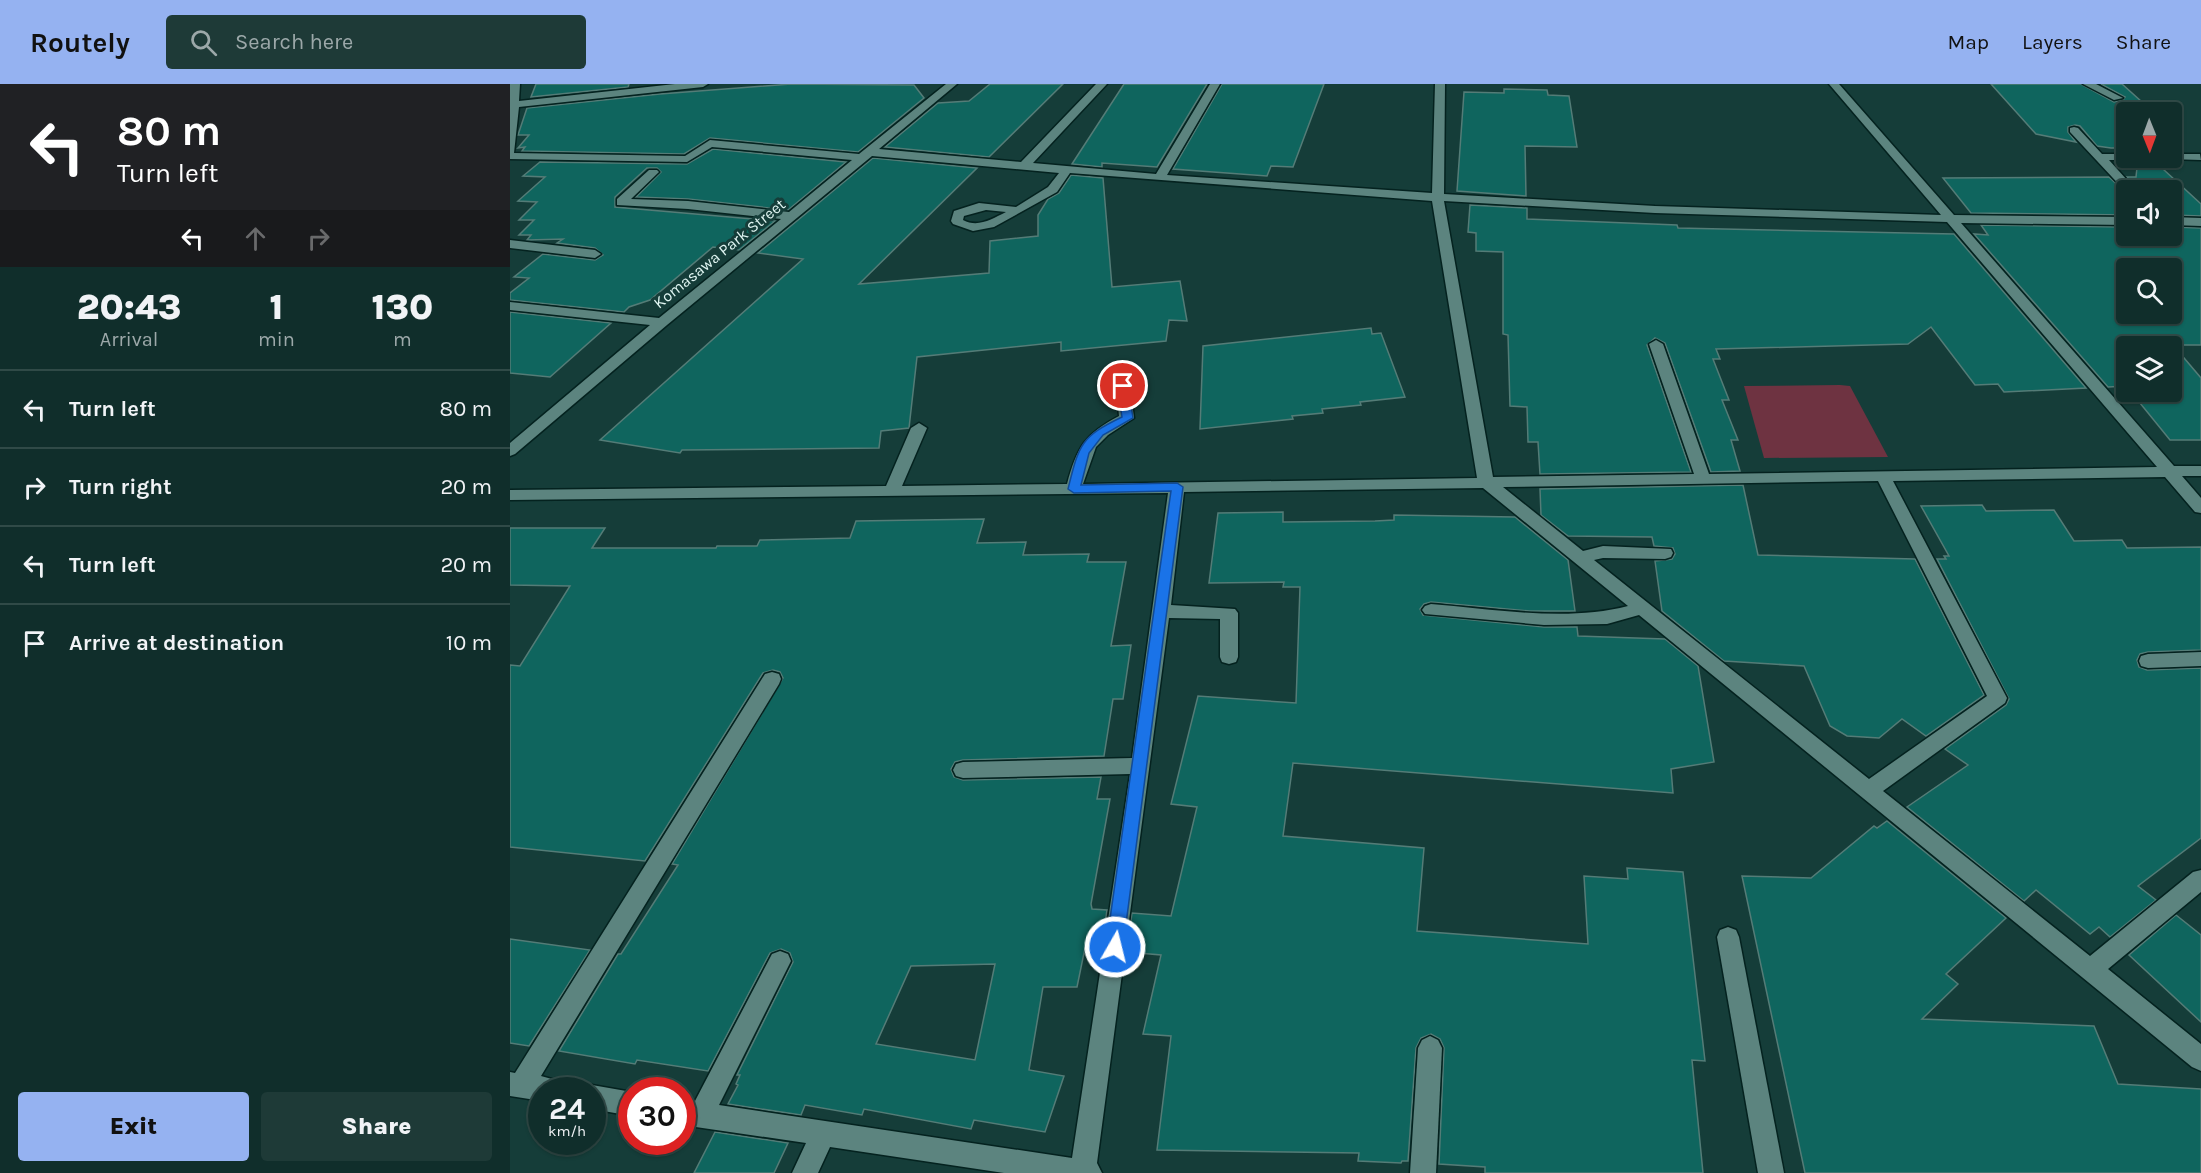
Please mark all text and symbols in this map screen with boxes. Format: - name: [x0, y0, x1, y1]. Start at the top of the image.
- search box: [166, 15, 586, 69]
- text: Routely: [30, 26, 130, 59]
- icon: search: [187, 26, 220, 59]
- text: Search here: [235, 29, 353, 55]
- text: Map: [1947, 30, 1989, 54]
- text: Layers: [2022, 30, 2083, 54]
- text: Share: [2116, 30, 2171, 54]
- north arrow: [2116, 102, 2182, 168]
- map controls: [2116, 102, 2182, 402]
- text: 80 m: [117, 106, 221, 156]
- icon: left: [18, 108, 96, 186]
- text: Turn left: [117, 157, 218, 189]
- button: sound: [2116, 180, 2182, 246]
- street label: Komasawa Park Street: [650, 194, 789, 312]
- icon: left: [176, 222, 209, 255]
- icon: ahead: [239, 222, 272, 255]
- icon: right: [302, 222, 335, 255]
- button: search: [2116, 258, 2182, 324]
- text: 20:43: [77, 286, 181, 328]
- text: 1: [270, 286, 283, 328]
- text: 130: [372, 286, 433, 328]
- text: Arrival: [100, 328, 158, 351]
- text: min: [258, 328, 295, 351]
- text: m: [393, 328, 412, 351]
- button: layers: [2116, 336, 2182, 402]
- pin: [1097, 360, 1148, 411]
- icon: arrive: [1106, 369, 1139, 402]
- icon: left: [18, 393, 51, 426]
- text: Turn left: [69, 396, 156, 422]
- text: 80 m: [440, 396, 492, 422]
- icon: right: [18, 471, 51, 504]
- text: Turn right: [69, 474, 172, 500]
- text: 20 m: [440, 474, 492, 500]
- icon: left: [18, 549, 51, 582]
- text: Turn left: [69, 552, 156, 578]
- text: 20 m: [440, 552, 492, 578]
- icon: arrive: [18, 627, 51, 660]
- text: Arrive at destination: [69, 630, 284, 656]
- text: 10 m: [446, 630, 492, 656]
- position arrow: [1083, 915, 1147, 979]
- speed limit sign: 30: [618, 1077, 696, 1155]
- text: 24: [549, 1091, 585, 1127]
- button: Exit: [18, 1092, 249, 1161]
- button: Share: [261, 1092, 492, 1161]
- text: km/h: [548, 1122, 586, 1140]

